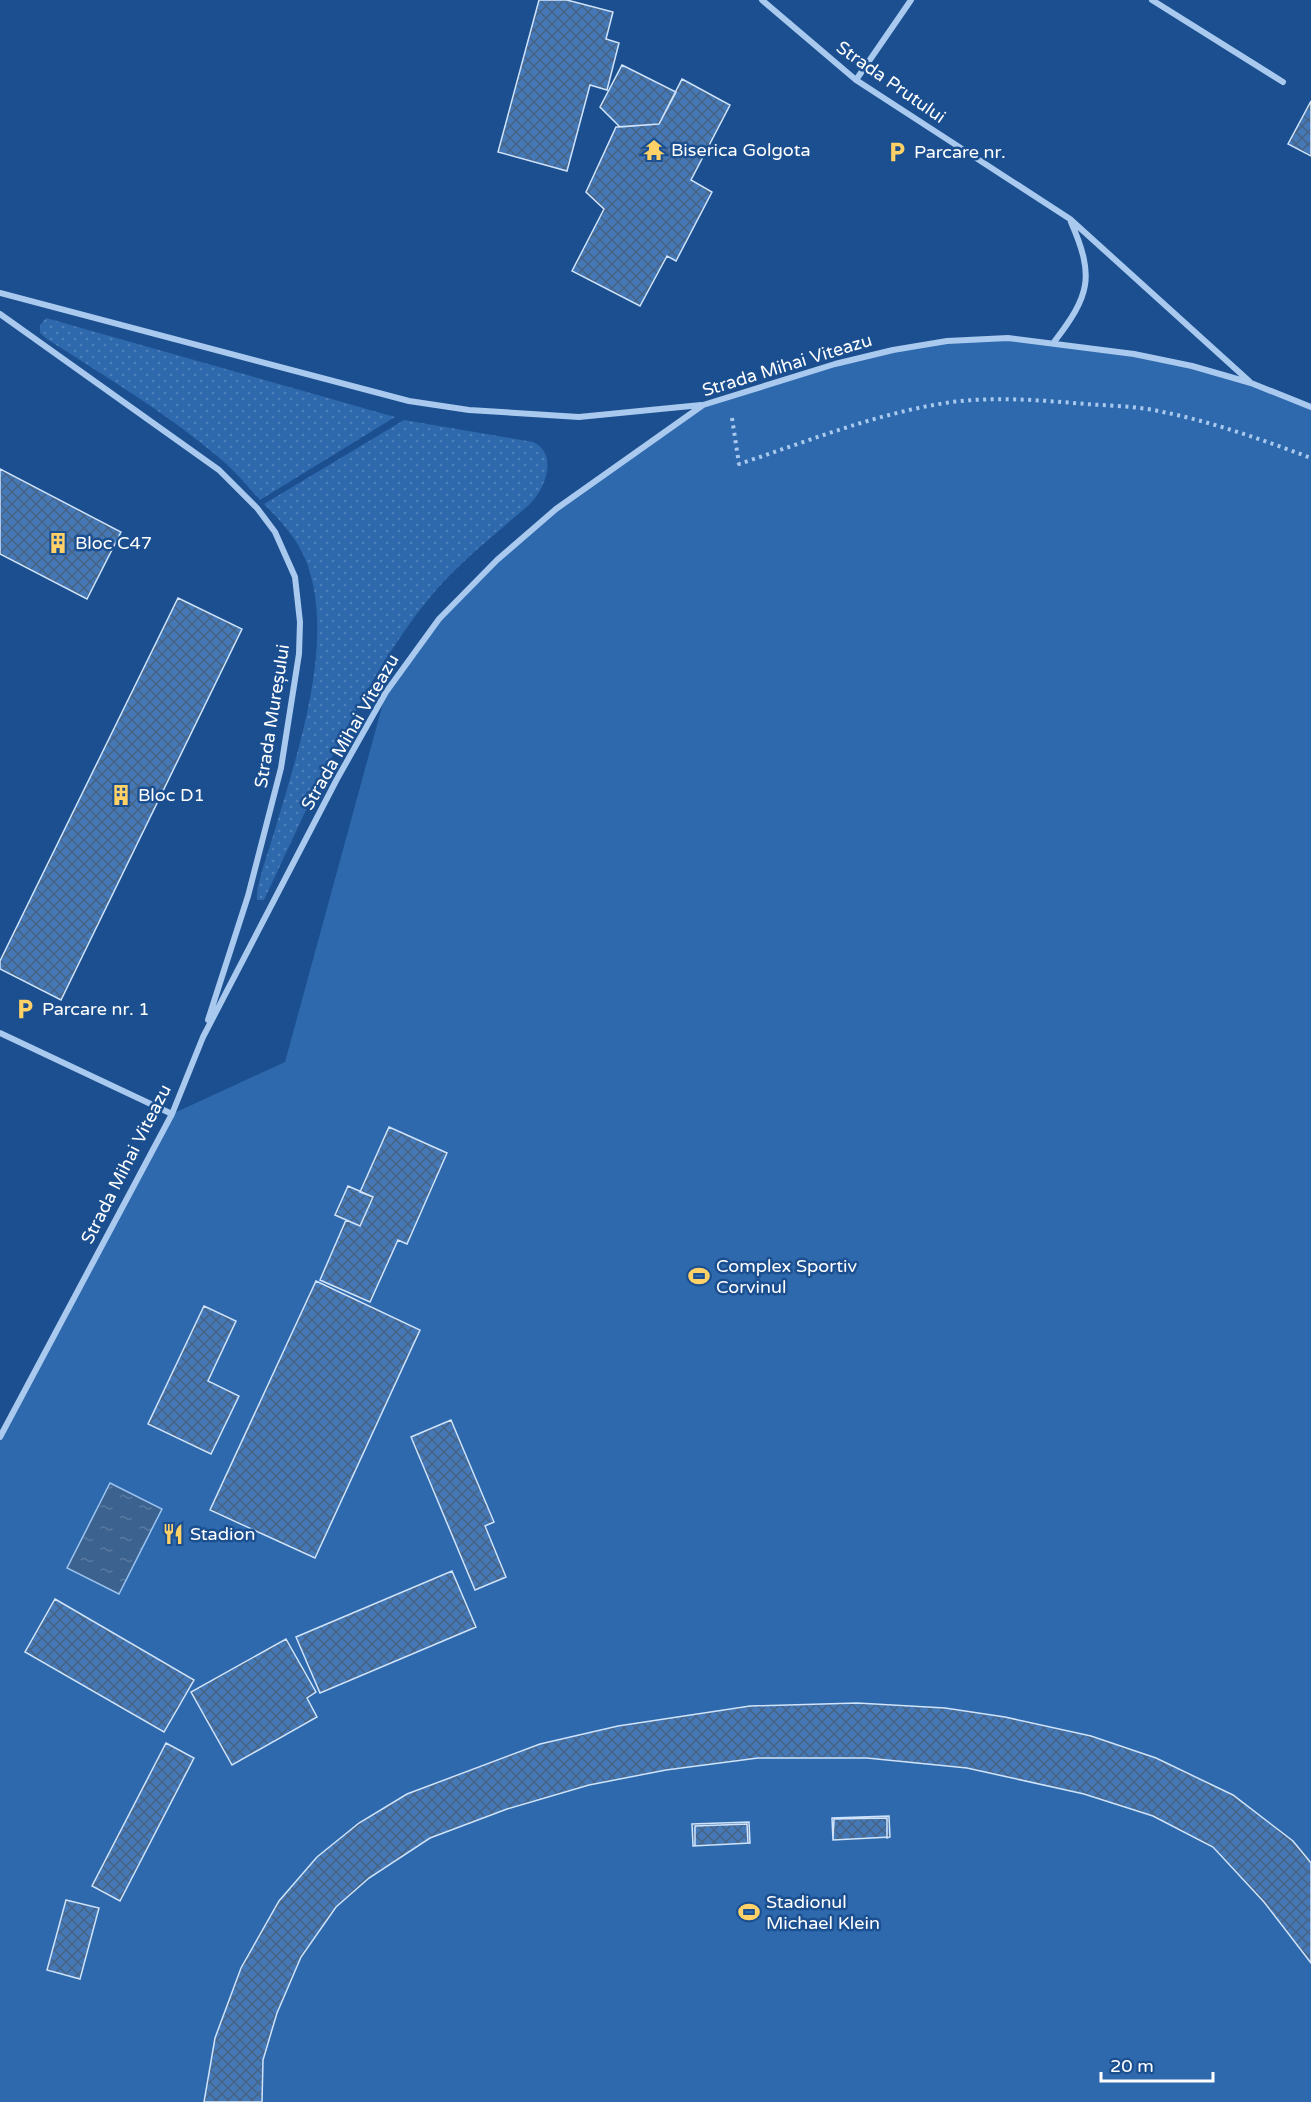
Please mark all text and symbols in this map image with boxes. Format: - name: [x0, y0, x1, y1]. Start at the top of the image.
- street label: Strada Prutului: [832, 36, 950, 128]
- temple icon: Biserica Golgota: [642, 138, 666, 162]
- place label: Biserica Golgota: [671, 139, 811, 161]
- parking icon: Parcare nr.: [885, 140, 909, 164]
- place label: Parcare nr.: [914, 141, 1006, 163]
- street label: Strada Mihai Viteazu: [699, 329, 875, 401]
- building icon: Bloc C47: [46, 531, 70, 555]
- place label: Bloc C47: [75, 532, 152, 554]
- street label: Strada Mureșului: [250, 643, 294, 789]
- street label: Strada Mihai Viteazu: [296, 650, 404, 814]
- building icon: Bloc D1: [109, 783, 133, 807]
- place label: Bloc D1: [138, 784, 205, 806]
- parking icon: Parcare nr. 1: [13, 997, 37, 1021]
- place label: Parcare nr. 1: [42, 998, 150, 1020]
- street label: Strada Mihai Viteazu: [76, 1080, 176, 1248]
- place label: Complex Sportiv Corvinul: [716, 1255, 858, 1298]
- sports icon: Complex Sportiv Corvinul: [687, 1264, 711, 1288]
- restaurant icon: Stadion: [161, 1522, 185, 1546]
- place label: Stadion: [190, 1523, 255, 1545]
- place label: Stadionul Michael Klein: [766, 1891, 880, 1934]
- sports icon: Stadionul Michael Klein: [737, 1900, 761, 1924]
- scale bar: [1101, 2045, 1214, 2083]
- text: 20 m: [1110, 2055, 1154, 2077]

